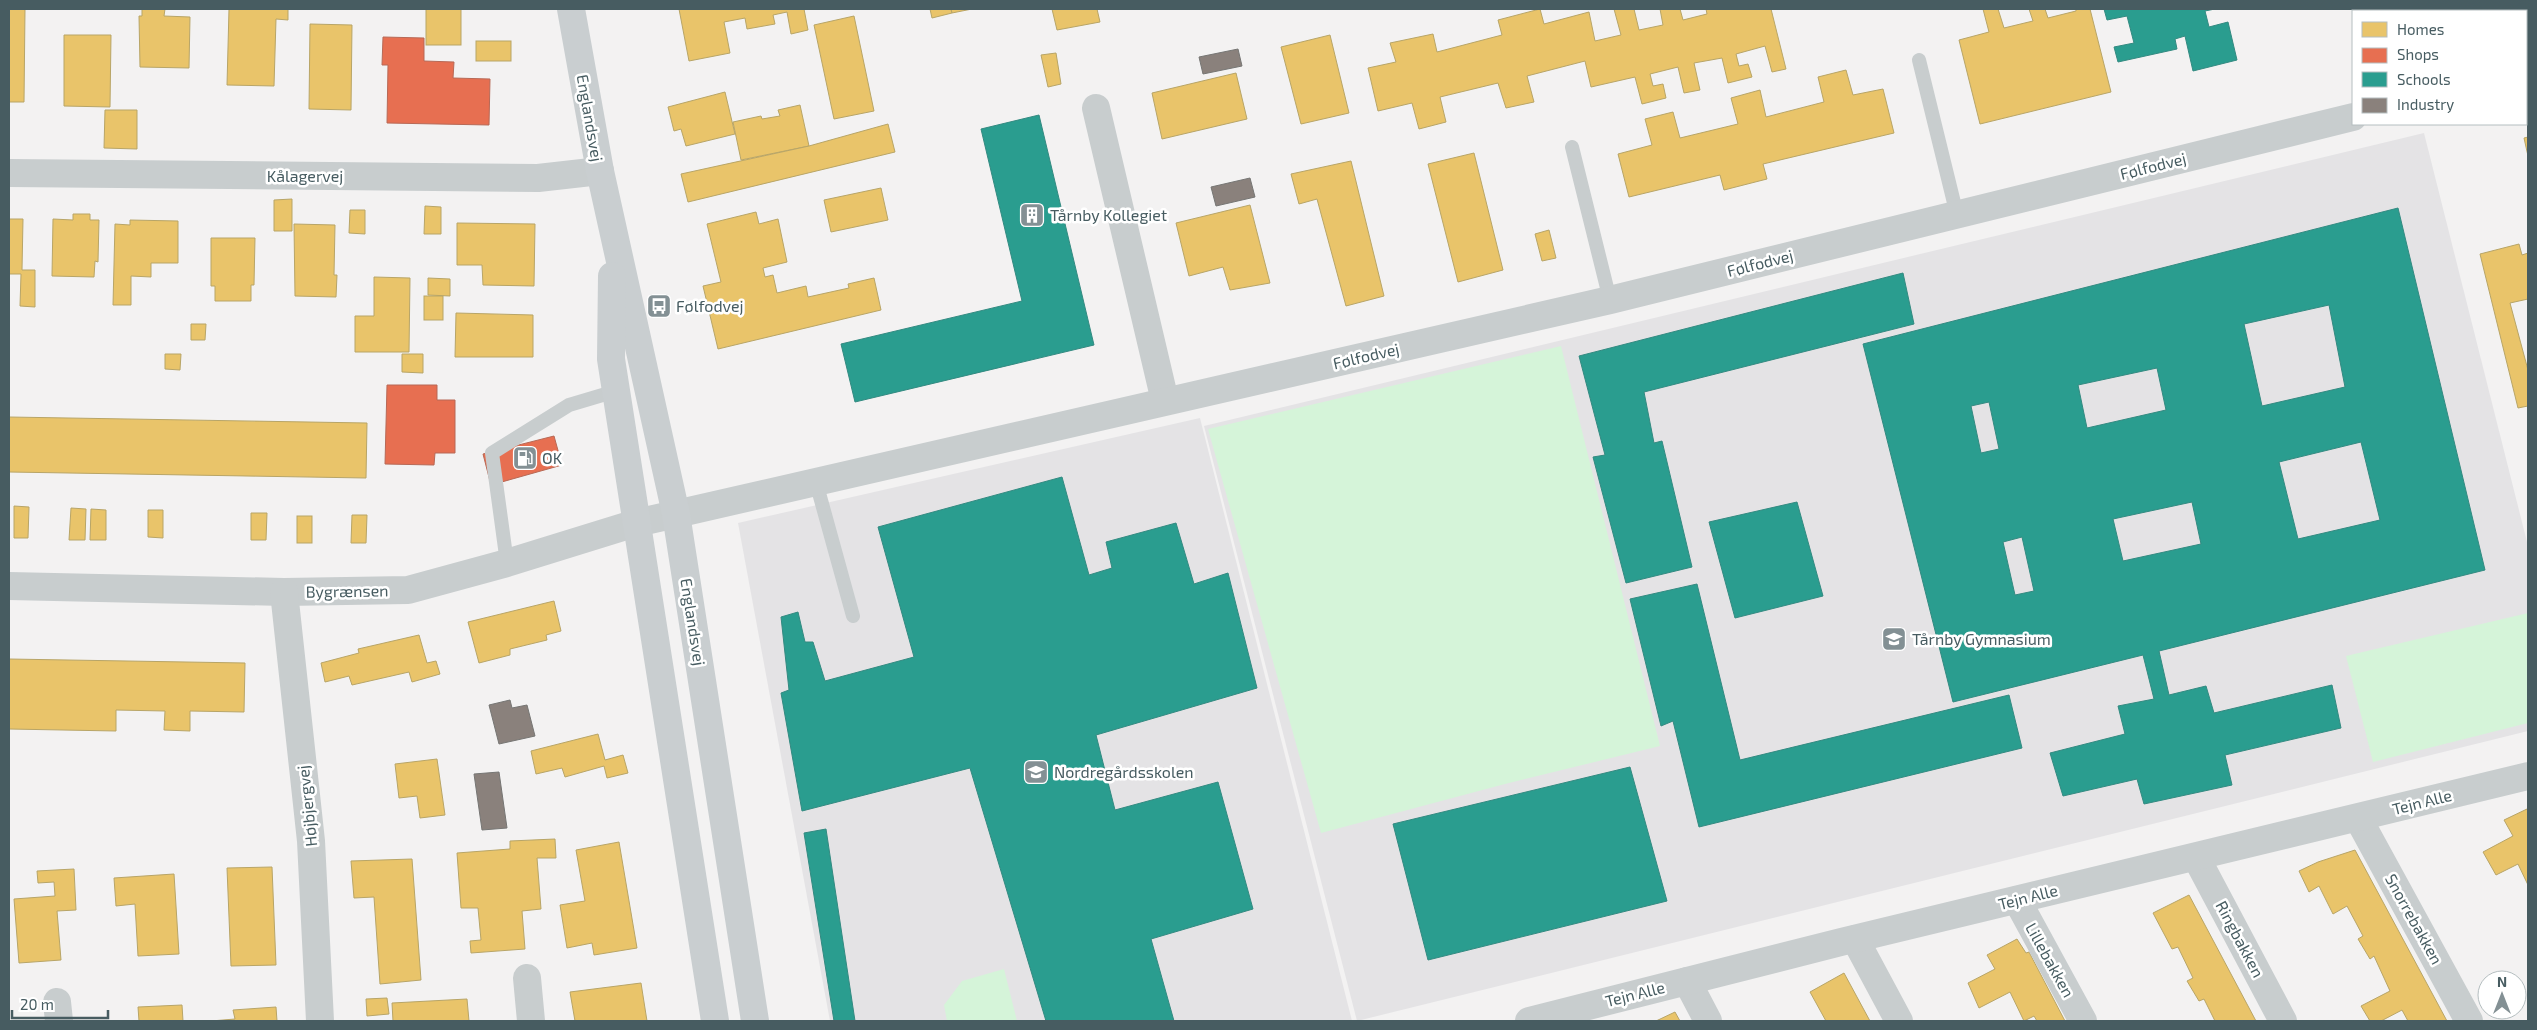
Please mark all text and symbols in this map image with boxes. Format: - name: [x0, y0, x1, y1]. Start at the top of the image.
- legend: [2352, 10, 2527, 125]
- text: Homes: [2397, 20, 2444, 38]
- text: Shops: [2397, 45, 2439, 63]
- text: Schools: [2397, 70, 2451, 88]
- street label: Englandsvej: [572, 73, 608, 163]
- text: Industry: [2397, 95, 2454, 113]
- street label: Følfodvej: [2118, 148, 2188, 184]
- street label: Kålagervej: [267, 166, 343, 186]
- building icon: Tårnby Kollegiet: [1019, 202, 1045, 228]
- place label: Tårnby Kollegiet: [1050, 205, 1167, 224]
- street label: Følfodvej: [1725, 245, 1795, 281]
- bus stop icon: Følfodvej: [646, 293, 672, 319]
- place label: Følfodvej: [676, 296, 744, 316]
- street label: Følfodvej: [1331, 339, 1401, 373]
- fuel station icon: OK: [512, 445, 538, 471]
- place label: OK: [542, 448, 563, 467]
- street label: Englandsvej: [676, 577, 710, 667]
- street label: Bygrænsen: [305, 580, 389, 601]
- school or university icon: Tårnby Gymnasium: [1881, 626, 1907, 652]
- place label: Tårnby Gymnasium: [1912, 629, 2051, 648]
- school or university icon: Nordregårdsskolen: [1023, 759, 1049, 785]
- place label: Nordregårdsskolen: [1054, 762, 1194, 781]
- street label: Højbjergvej: [293, 764, 321, 848]
- street label: Tejn Alle: [2390, 785, 2454, 819]
- street label: Snorrebakken: [2382, 870, 2447, 967]
- street label: Tejn Alle: [1996, 880, 2060, 914]
- street label: Ringbakken: [2212, 897, 2269, 980]
- street label: Lillebakken: [2022, 919, 2079, 1000]
- north arrow: [2477, 970, 2527, 1020]
- text: N: [2497, 973, 2507, 990]
- street label: Tejn Alle: [1603, 977, 1667, 1011]
- scale bar: [12, 988, 109, 1020]
- text: 20 m: [20, 995, 54, 1013]

